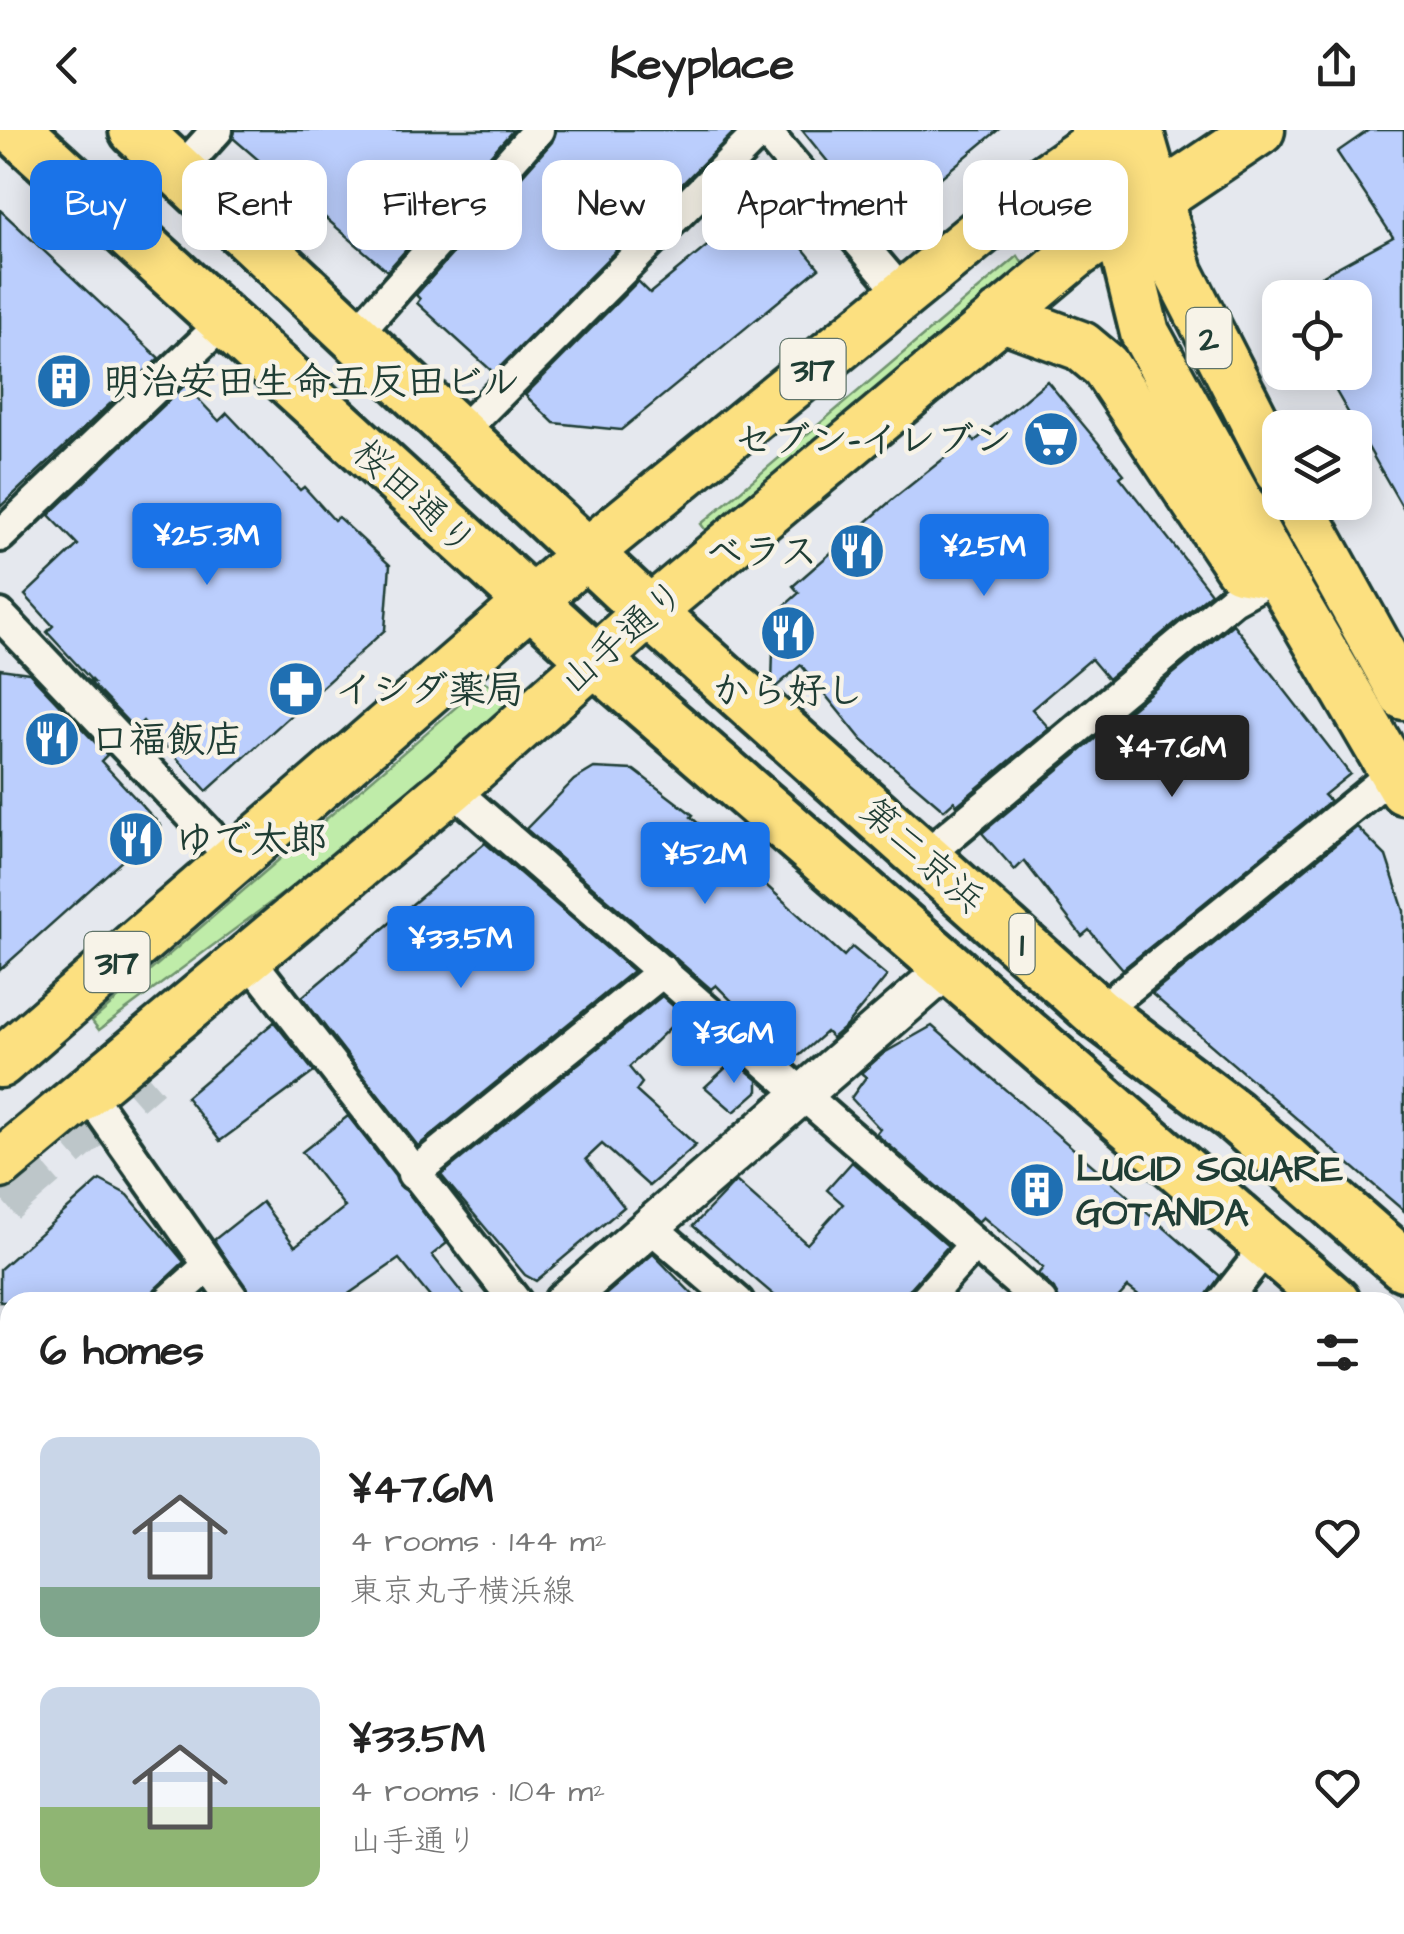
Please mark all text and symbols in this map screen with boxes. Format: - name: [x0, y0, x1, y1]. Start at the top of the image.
- text: Keyplace: [610, 34, 794, 96]
- icon: back: [40, 38, 95, 93]
- icon: share: [1309, 38, 1364, 93]
- chip: Buy: [30, 160, 162, 250]
- chip: Rent: [182, 160, 327, 250]
- chip: Filters: [347, 160, 522, 250]
- chip: New: [542, 160, 682, 250]
- chip: Apartment: [702, 160, 943, 250]
- chip: House: [963, 160, 1128, 250]
- map controls: [1262, 280, 1372, 520]
- button: locate: [1262, 280, 1372, 390]
- road number: 2: [1186, 308, 1232, 368]
- road number: 317: [780, 339, 846, 399]
- building icon: 明治安田生命五反田ビル: [34, 351, 94, 411]
- place label: 明治安田生命五反田ビル: [103, 357, 520, 409]
- supermarket icon: セブン-イレブン: [1021, 409, 1081, 469]
- button: layers: [1262, 410, 1372, 520]
- place label: セブン-イレブン: [734, 415, 1012, 467]
- street label: 桜田通り: [340, 428, 487, 569]
- pin: ¥25.3M: [126, 503, 288, 588]
- text: ¥25.3M: [154, 513, 260, 558]
- pin: ¥25M: [925, 514, 1043, 599]
- restaurant icon: べラス: [827, 521, 887, 581]
- text: ¥25M: [942, 524, 1026, 569]
- place label: べラス: [706, 527, 818, 579]
- street label: 山手通り: [549, 568, 698, 707]
- restaurant icon: から好し: [758, 603, 818, 663]
- pharmacy icon: イシダ薬局: [266, 659, 326, 719]
- place label: イシダ薬局: [335, 665, 524, 717]
- place label: から好し: [712, 666, 864, 718]
- restaurant icon: 口福飯店: [22, 709, 82, 769]
- place label: 口福飯店: [91, 715, 243, 767]
- pin: ¥47.6M: [1091, 715, 1253, 800]
- text: ¥47.6M: [1117, 725, 1227, 770]
- street label: 第二京浜: [848, 786, 996, 927]
- restaurant icon: ゆで太郎: [106, 809, 166, 869]
- place label: ゆで太郎: [175, 815, 327, 867]
- pin: ¥52M: [646, 822, 764, 907]
- text: ¥52M: [663, 832, 747, 877]
- pin: ¥33.5M: [380, 906, 542, 991]
- road number: 1: [1010, 914, 1034, 974]
- text: ¥33.5M: [409, 916, 513, 961]
- road number: 317: [84, 932, 150, 992]
- pin: ¥36M: [675, 1001, 793, 1086]
- text: ¥36M: [694, 1011, 774, 1056]
- place label: LUCID SQUARE GOTANDA: [1076, 1144, 1343, 1240]
- building icon: LUCID SQUARE GOTANDA: [1007, 1160, 1067, 1220]
- text: 6 homes: [40, 1323, 204, 1381]
- icon: filters: [1310, 1325, 1365, 1380]
- text: ¥47.6M: [350, 1461, 494, 1519]
- icon: home: [120, 1477, 240, 1597]
- icon: heart: [1310, 1510, 1365, 1565]
- text: 4 rooms · 144 m²: [350, 1519, 607, 1564]
- text: 東京丸子横浜線: [350, 1569, 574, 1614]
- text: ¥33.5M: [350, 1711, 486, 1769]
- icon: home: [120, 1727, 240, 1847]
- icon: heart: [1310, 1760, 1365, 1815]
- text: 4 rooms · 104 m²: [350, 1769, 605, 1814]
- text: 山手通り: [350, 1819, 478, 1864]

